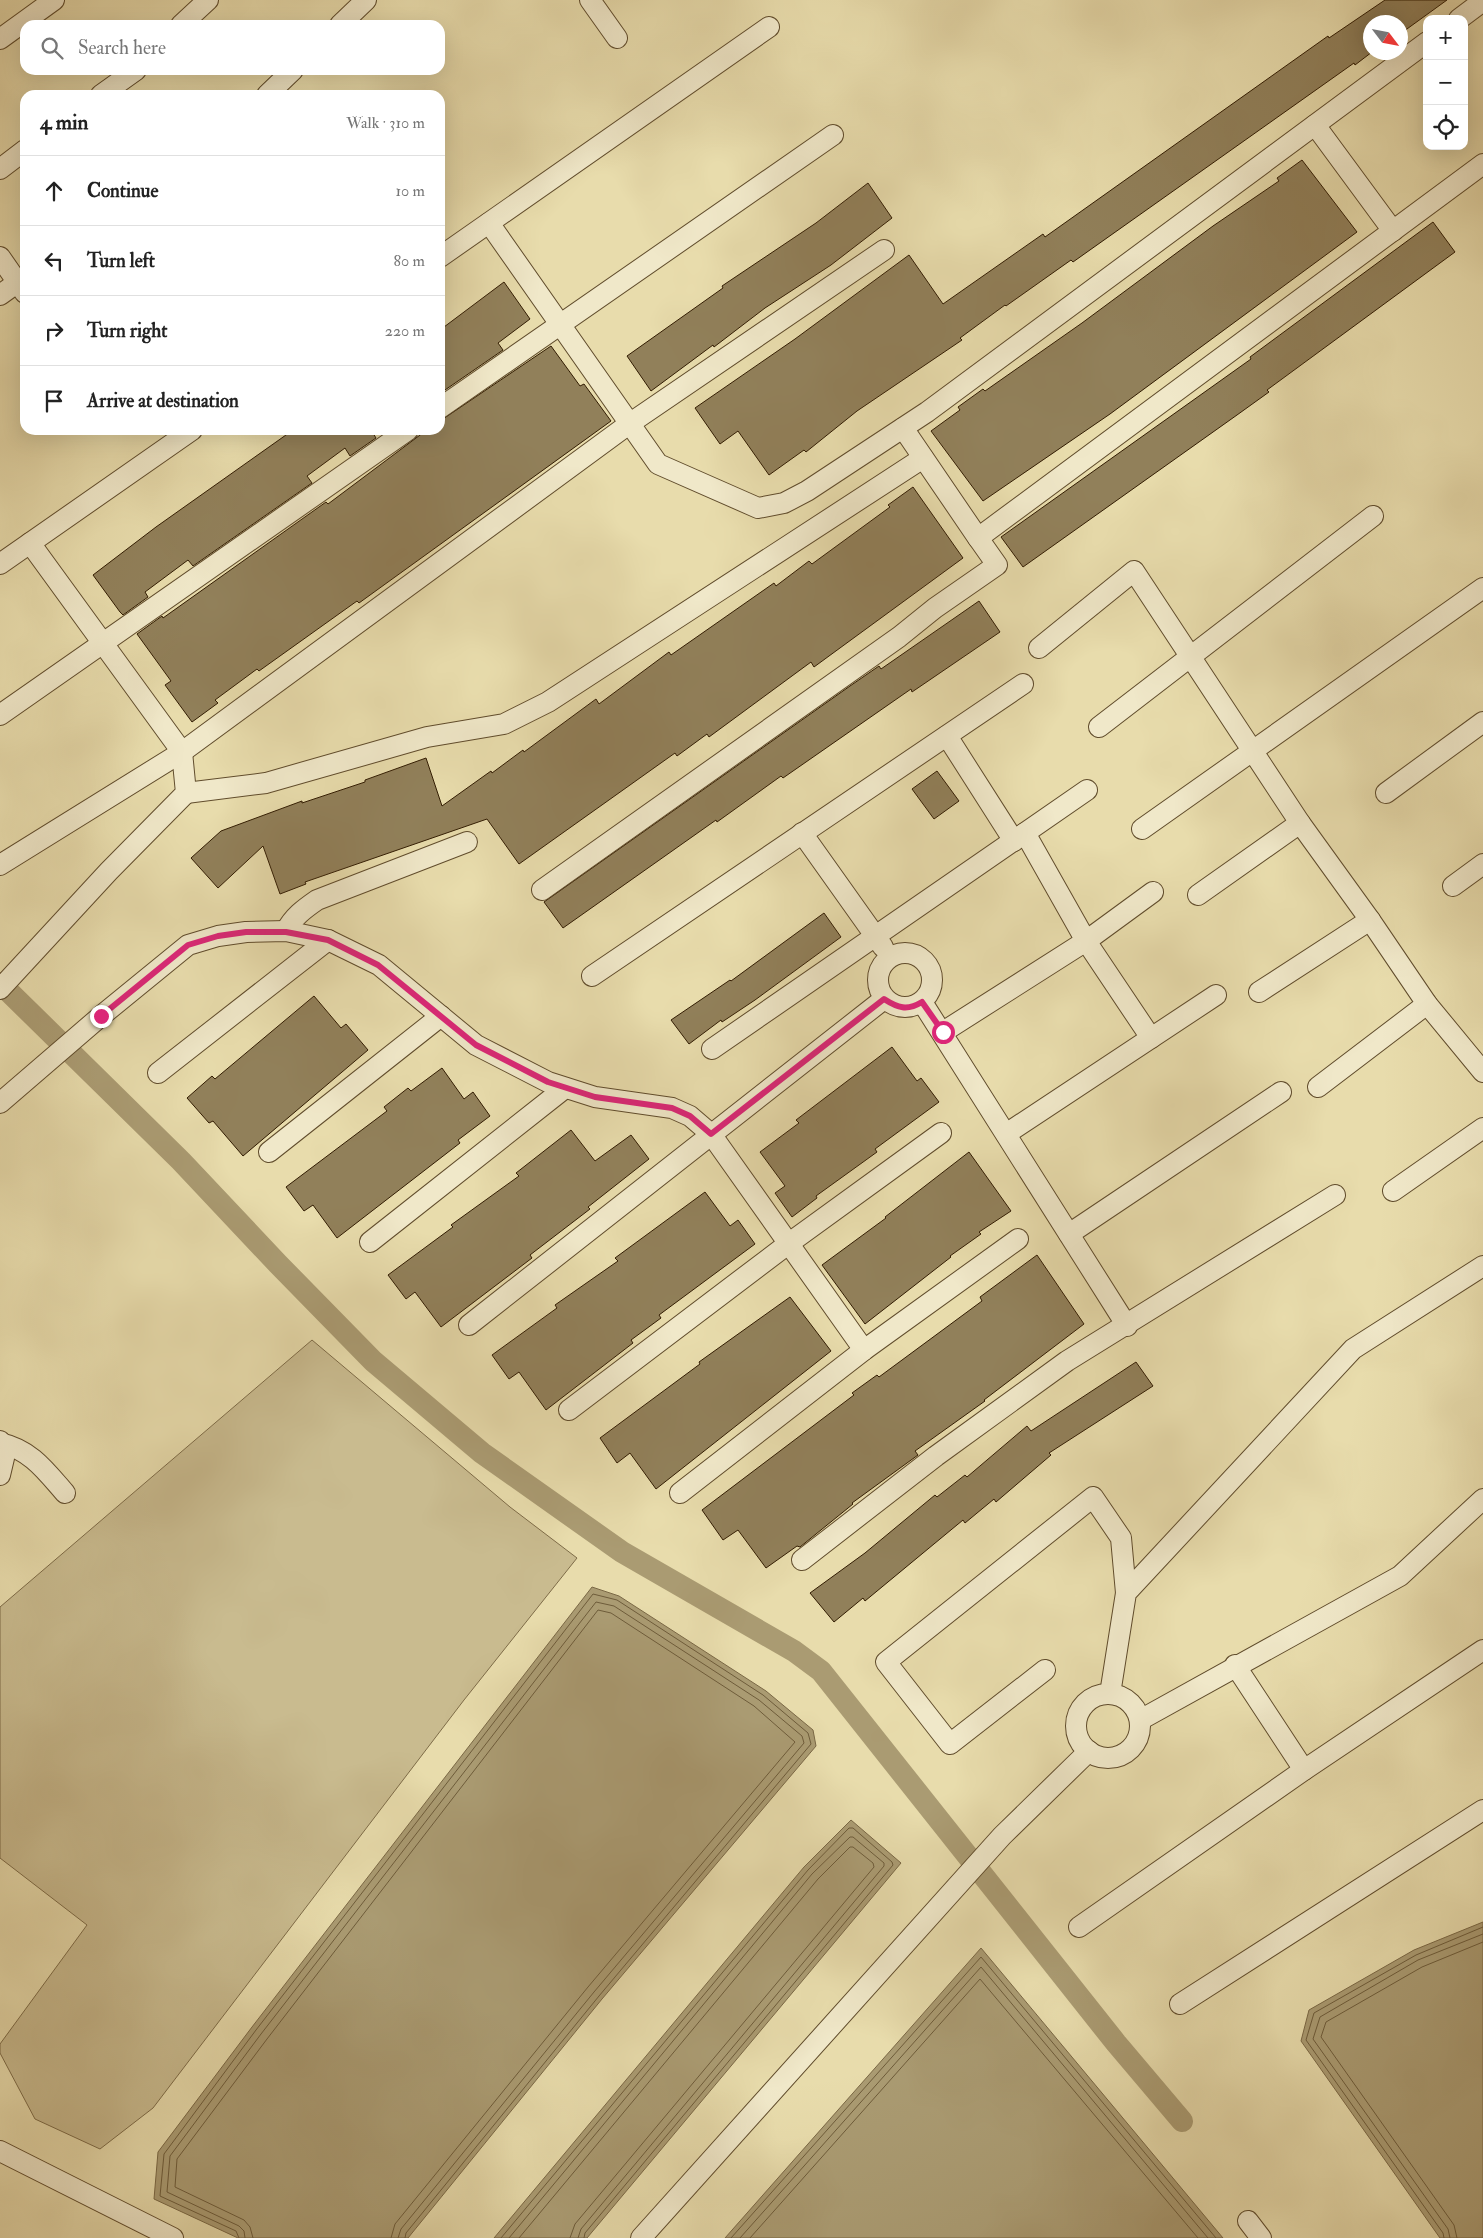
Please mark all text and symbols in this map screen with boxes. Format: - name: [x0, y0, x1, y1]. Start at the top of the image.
- north arrow: [1363, 15, 1408, 60]
- map controls: [1423, 15, 1468, 150]
- button: +: [1423, 15, 1468, 60]
- search box: [20, 20, 445, 75]
- icon: search: [38, 34, 66, 62]
- text: Search here: [78, 36, 166, 60]
- button: −: [1423, 60, 1468, 105]
- button: locate: [1423, 105, 1468, 150]
- text: 4 min: [40, 109, 88, 136]
- text: Walk · 310 m: [346, 113, 425, 133]
- icon: ahead: [40, 177, 68, 205]
- text: Continue: [87, 179, 158, 203]
- text: 10 m: [395, 181, 425, 201]
- icon: left: [40, 247, 68, 275]
- text: Turn left: [87, 249, 155, 273]
- text: 80 m: [394, 251, 425, 271]
- icon: right: [40, 317, 68, 345]
- text: Turn right: [87, 319, 167, 343]
- text: 220 m: [385, 321, 425, 341]
- icon: arrive: [40, 387, 68, 415]
- text: Arrive at destination: [87, 389, 239, 413]
- route end: [90, 1005, 113, 1028]
- route start: [932, 1021, 955, 1044]

